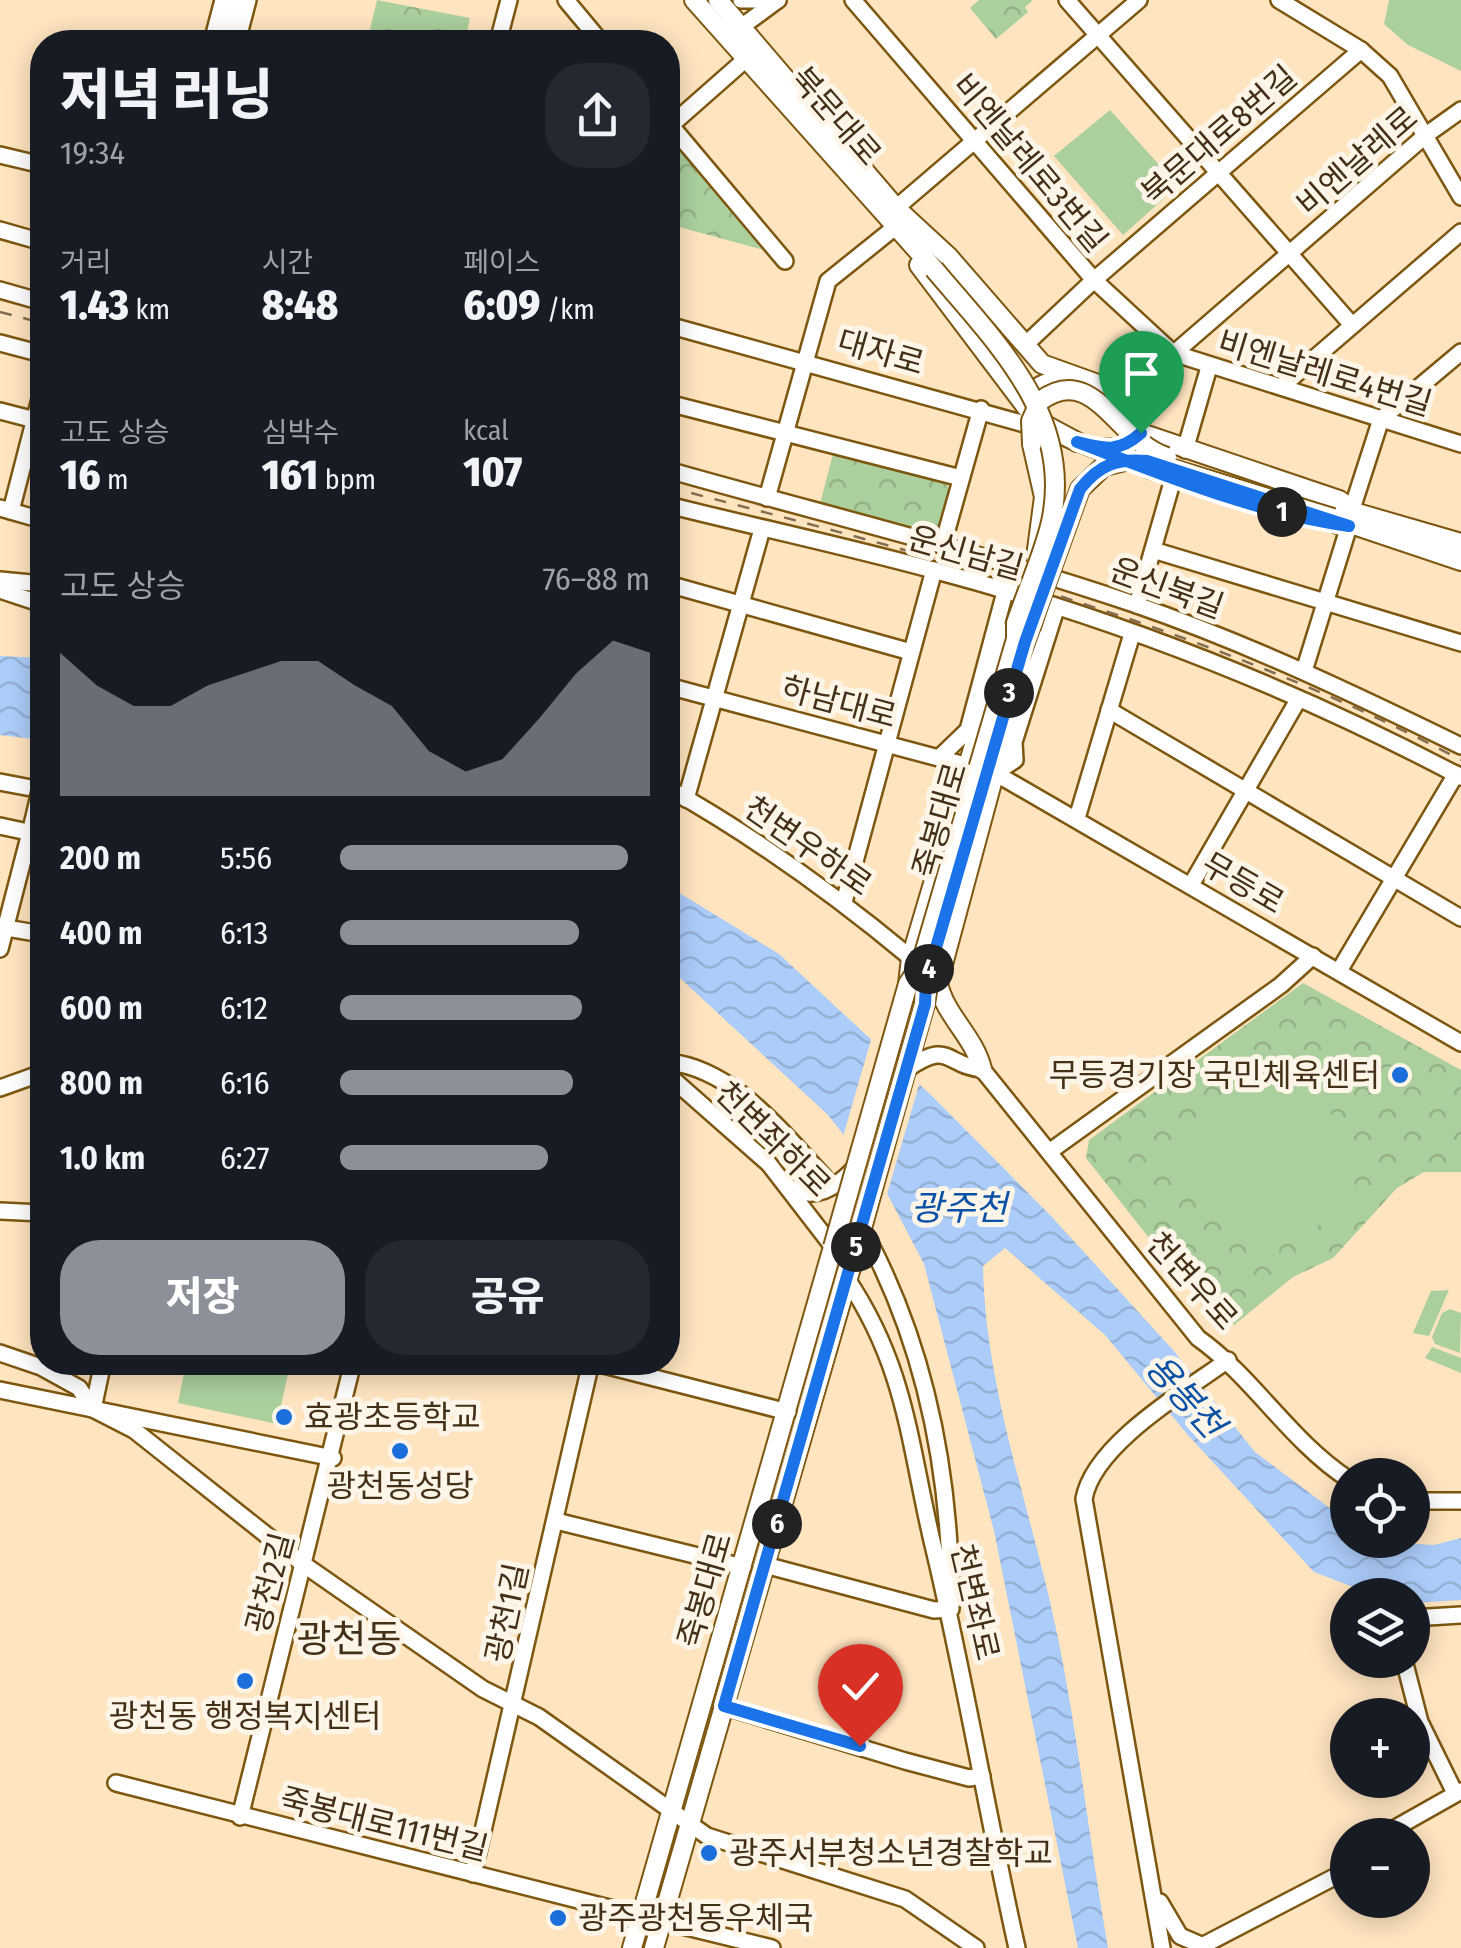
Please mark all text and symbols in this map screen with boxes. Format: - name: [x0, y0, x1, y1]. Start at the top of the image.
- street label: 북문대로8번길: [1134, 57, 1304, 213]
- street label: 북문대로: [783, 59, 889, 173]
- text: 저녁 러닝: [60, 63, 273, 129]
- button: share: [545, 63, 650, 168]
- street label: 비엔날레로3번길: [945, 66, 1115, 260]
- street label: 비엔날레로: [1289, 98, 1425, 224]
- text: 19:34: [60, 134, 125, 172]
- text: 거리: [60, 246, 112, 279]
- text: 시간: [262, 246, 313, 279]
- text: 페이스: [463, 246, 541, 279]
- text: 1.43: [60, 280, 129, 330]
- text: 8:48: [262, 280, 338, 330]
- text: 6:09: [463, 280, 541, 330]
- text: km: [129, 293, 170, 326]
- text: /km: [541, 293, 595, 326]
- street label: 대자로: [833, 322, 929, 382]
- street label: 비엔날레로4번길: [1213, 322, 1437, 424]
- pin: [1099, 331, 1184, 434]
- icon: arrive: [1114, 346, 1169, 401]
- text: kcal: [463, 414, 509, 447]
- text: 고도 상승: [60, 416, 170, 449]
- text: 심박수: [262, 416, 339, 449]
- text: 107: [463, 447, 522, 497]
- text: 16: [60, 450, 101, 500]
- text: 161: [262, 450, 318, 500]
- text: m: [101, 463, 129, 496]
- text: bpm: [318, 463, 376, 496]
- pin: 1: [1257, 487, 1307, 537]
- text: 1: [1276, 495, 1288, 528]
- street label: 운신남길: [904, 519, 1028, 587]
- street label: 운신북길: [1105, 550, 1229, 626]
- text: 76–88 m: [543, 560, 650, 598]
- text: 고도 상승: [60, 567, 185, 605]
- street label: 하남대로: [777, 668, 901, 736]
- pin: 3: [984, 668, 1034, 718]
- text: 3: [1002, 676, 1016, 709]
- street label: 죽봉대로: [906, 758, 974, 882]
- street label: 천변우하로: [737, 788, 879, 904]
- text: 200 m: [60, 839, 141, 877]
- text: 5:56: [220, 839, 272, 877]
- street label: 무등로: [1195, 844, 1291, 922]
- text: 400 m: [60, 914, 142, 952]
- text: 6:13: [220, 914, 268, 952]
- pin: 4: [904, 944, 954, 994]
- text: 4: [922, 952, 936, 985]
- text: 600 m: [60, 989, 143, 1027]
- text: 6:12: [220, 989, 268, 1027]
- place label: 무등경기장 국민체육센터: [1049, 1056, 1380, 1094]
- text: 800 m: [60, 1064, 143, 1102]
- text: 6:16: [220, 1064, 270, 1102]
- marker: 무등경기장 국민체육센터: [1389, 1064, 1411, 1086]
- street label: 천변좌하로: [708, 1074, 838, 1204]
- text: 1.0 km: [60, 1139, 145, 1177]
- text: 6:27: [220, 1139, 270, 1177]
- water label: 광주천: [911, 1187, 1011, 1229]
- pin: 5: [831, 1222, 881, 1272]
- street label: 천변우로: [1138, 1225, 1246, 1337]
- text: 5: [849, 1230, 863, 1263]
- button: 저장: [60, 1240, 345, 1355]
- button: 공유: [365, 1240, 650, 1355]
- water label: 용봉천: [1137, 1346, 1235, 1449]
- place label: 효광초등학교: [304, 1398, 481, 1436]
- marker: 효광초등학교: [273, 1406, 295, 1428]
- marker: 광천동성당: [389, 1440, 411, 1462]
- map controls: [1330, 1458, 1430, 1918]
- button: locate: [1330, 1458, 1430, 1558]
- place label: 광천동성당: [326, 1467, 474, 1505]
- pin: 6: [752, 1499, 802, 1549]
- text: 6: [770, 1507, 784, 1540]
- street label: 죽봉대로: [671, 1528, 739, 1652]
- street label: 광천2길: [238, 1529, 302, 1637]
- street label: 천변좌로: [943, 1540, 1007, 1664]
- street label: 광천1길: [478, 1560, 536, 1666]
- button: layers: [1330, 1578, 1430, 1678]
- district label: 광천동: [297, 1616, 401, 1662]
- pin: [818, 1644, 903, 1747]
- icon: check: [833, 1659, 888, 1714]
- marker: 광천동 행정복지센터: [234, 1670, 256, 1692]
- place label: 광천동 행정복지센터: [109, 1697, 381, 1735]
- button: +: [1330, 1698, 1430, 1798]
- street label: 죽봉대로111번길: [276, 1780, 492, 1868]
- button: −: [1330, 1818, 1430, 1918]
- place label: 광주서부청소년경찰학교: [729, 1834, 1053, 1872]
- marker: 광주서부청소년경찰학교: [698, 1842, 720, 1864]
- place label: 광주광천동우체국: [578, 1899, 814, 1937]
- marker: 광주광천동우체국: [547, 1907, 569, 1929]

